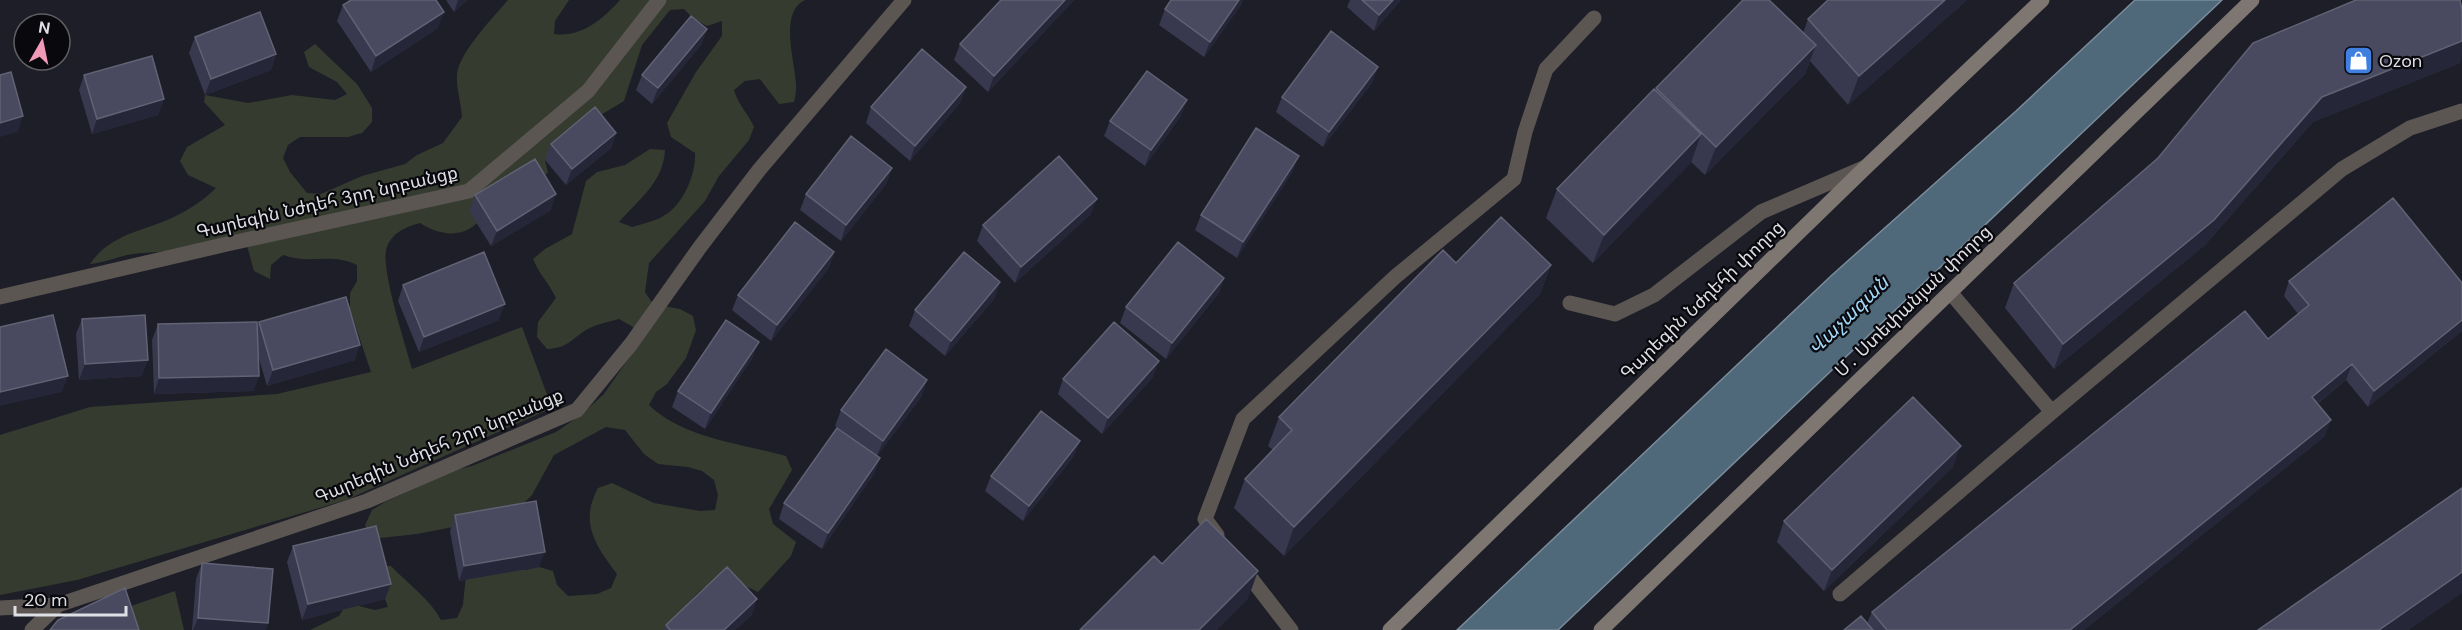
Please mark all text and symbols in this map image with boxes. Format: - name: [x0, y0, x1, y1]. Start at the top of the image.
- north arrow: [12, 12, 72, 72]
- text: N: [37, 16, 52, 39]
- shop icon: Ozon: [2342, 45, 2374, 77]
- place label: Ozon: [2379, 49, 2422, 73]
- street label: Գարեգին Նժդեհ 3րդ նրբանցք: [194, 160, 460, 244]
- street label: Գարեգին Նժդեհի փողոց: [1615, 215, 1789, 385]
- street label: Մ․ Ստեփանյան փողոց: [1829, 220, 1997, 382]
- water label: Վաչագան: [1802, 269, 1895, 360]
- street label: Գարեգին Նժդեհ 2րդ նրբանցք: [311, 383, 567, 509]
- scale bar: [15, 579, 126, 617]
- text: 20 m: [24, 588, 67, 612]

